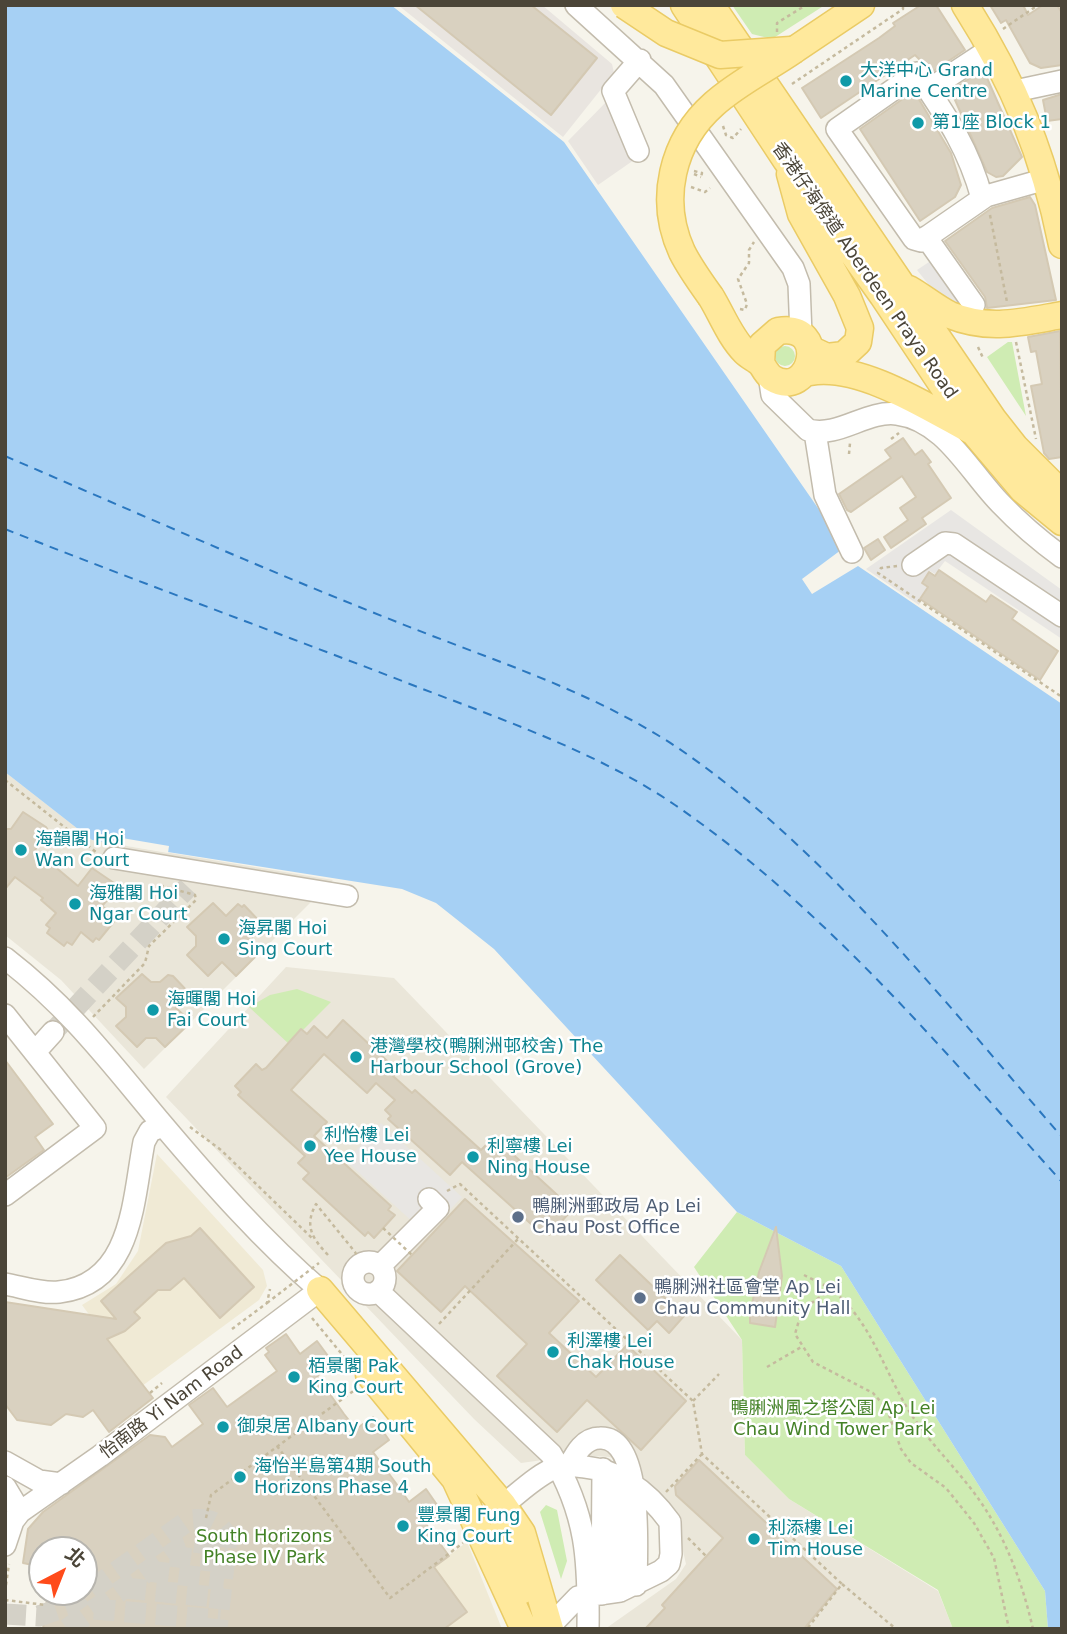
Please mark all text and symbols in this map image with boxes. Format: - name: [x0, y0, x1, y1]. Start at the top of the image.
- place label: 大洋中心 Grand Marine Centre: [860, 60, 993, 102]
- marker: 大洋中心 Grand Marine Centre: [838, 73, 854, 89]
- place label: 第1座 Block 1: [932, 112, 1051, 134]
- marker: 第1座 Block 1: [910, 115, 926, 131]
- street label: 香港仔海傍道 Aberdeen Praya Road: [767, 139, 961, 403]
- place label: 海韻閣 Hoi Wan Court: [35, 829, 129, 872]
- marker: 海韻閣 Hoi Wan Court: [13, 842, 29, 858]
- place label: 海雅閣 Hoi Ngar Court: [89, 883, 187, 926]
- marker: 海雅閣 Hoi Ngar Court: [67, 896, 83, 912]
- place label: 海昇閣 Hoi Sing Court: [238, 918, 332, 960]
- marker: 海昇閣 Hoi Sing Court: [216, 931, 232, 947]
- place label: 海暉閣 Hoi Fai Court: [167, 989, 256, 1032]
- marker: 海暉閣 Hoi Fai Court: [145, 1002, 161, 1018]
- place label: 港灣學校(鴨脷洲邨校舍) The Harbour School (Grove): [370, 1036, 603, 1078]
- marker: 港灣學校(鴨脷洲邨校舍) The Harbour School (Grove): [348, 1049, 364, 1065]
- place label: 利怡樓 Lei Yee House: [324, 1125, 417, 1168]
- place label: 利寧樓 Lei Ning House: [487, 1136, 590, 1178]
- marker: 利怡樓 Lei Yee House: [302, 1138, 318, 1154]
- marker: 利寧樓 Lei Ning House: [465, 1149, 481, 1165]
- place label: 鴨脷洲郵政局 Ap Lei Chau Post Office: [532, 1196, 701, 1238]
- marker: 鴨脷洲郵政局 Ap Lei Chau Post Office: [510, 1209, 526, 1225]
- place label: 鴨脷洲社區會堂 Ap Lei Chau Community Hall: [654, 1277, 851, 1320]
- marker: 鴨脷洲社區會堂 Ap Lei Chau Community Hall: [632, 1290, 648, 1306]
- place label: 利澤樓 Lei Chak House: [567, 1331, 675, 1374]
- street label: 怡南路 Yi Nam Road: [96, 1342, 248, 1464]
- marker: 利澤樓 Lei Chak House: [545, 1344, 561, 1360]
- place label: 栢景閣 Pak King Court: [308, 1356, 403, 1398]
- marker: 栢景閣 Pak King Court: [286, 1369, 302, 1385]
- park label: 鴨脷洲風之塔公園 Ap Lei Chau Wind Tower Park: [731, 1398, 935, 1440]
- place label: 御泉居 Albany Court: [237, 1416, 414, 1438]
- marker: 御泉居 Albany Court: [215, 1419, 231, 1435]
- place label: 海怡半島第4期 South Horizons Phase 4: [254, 1456, 431, 1498]
- marker: 海怡半島第4期 South Horizons Phase 4: [232, 1469, 248, 1485]
- place label: 豐景閣 Fung King Court: [417, 1505, 520, 1548]
- marker: 豐景閣 Fung King Court: [395, 1518, 411, 1534]
- place label: 利添樓 Lei Tim House: [768, 1518, 863, 1560]
- park label: South Horizons Phase IV Park: [196, 1526, 332, 1568]
- marker: 利添樓 Lei Tim House: [746, 1531, 762, 1547]
- north arrow: [28, 1536, 98, 1606]
- text: 北: [61, 1542, 90, 1571]

